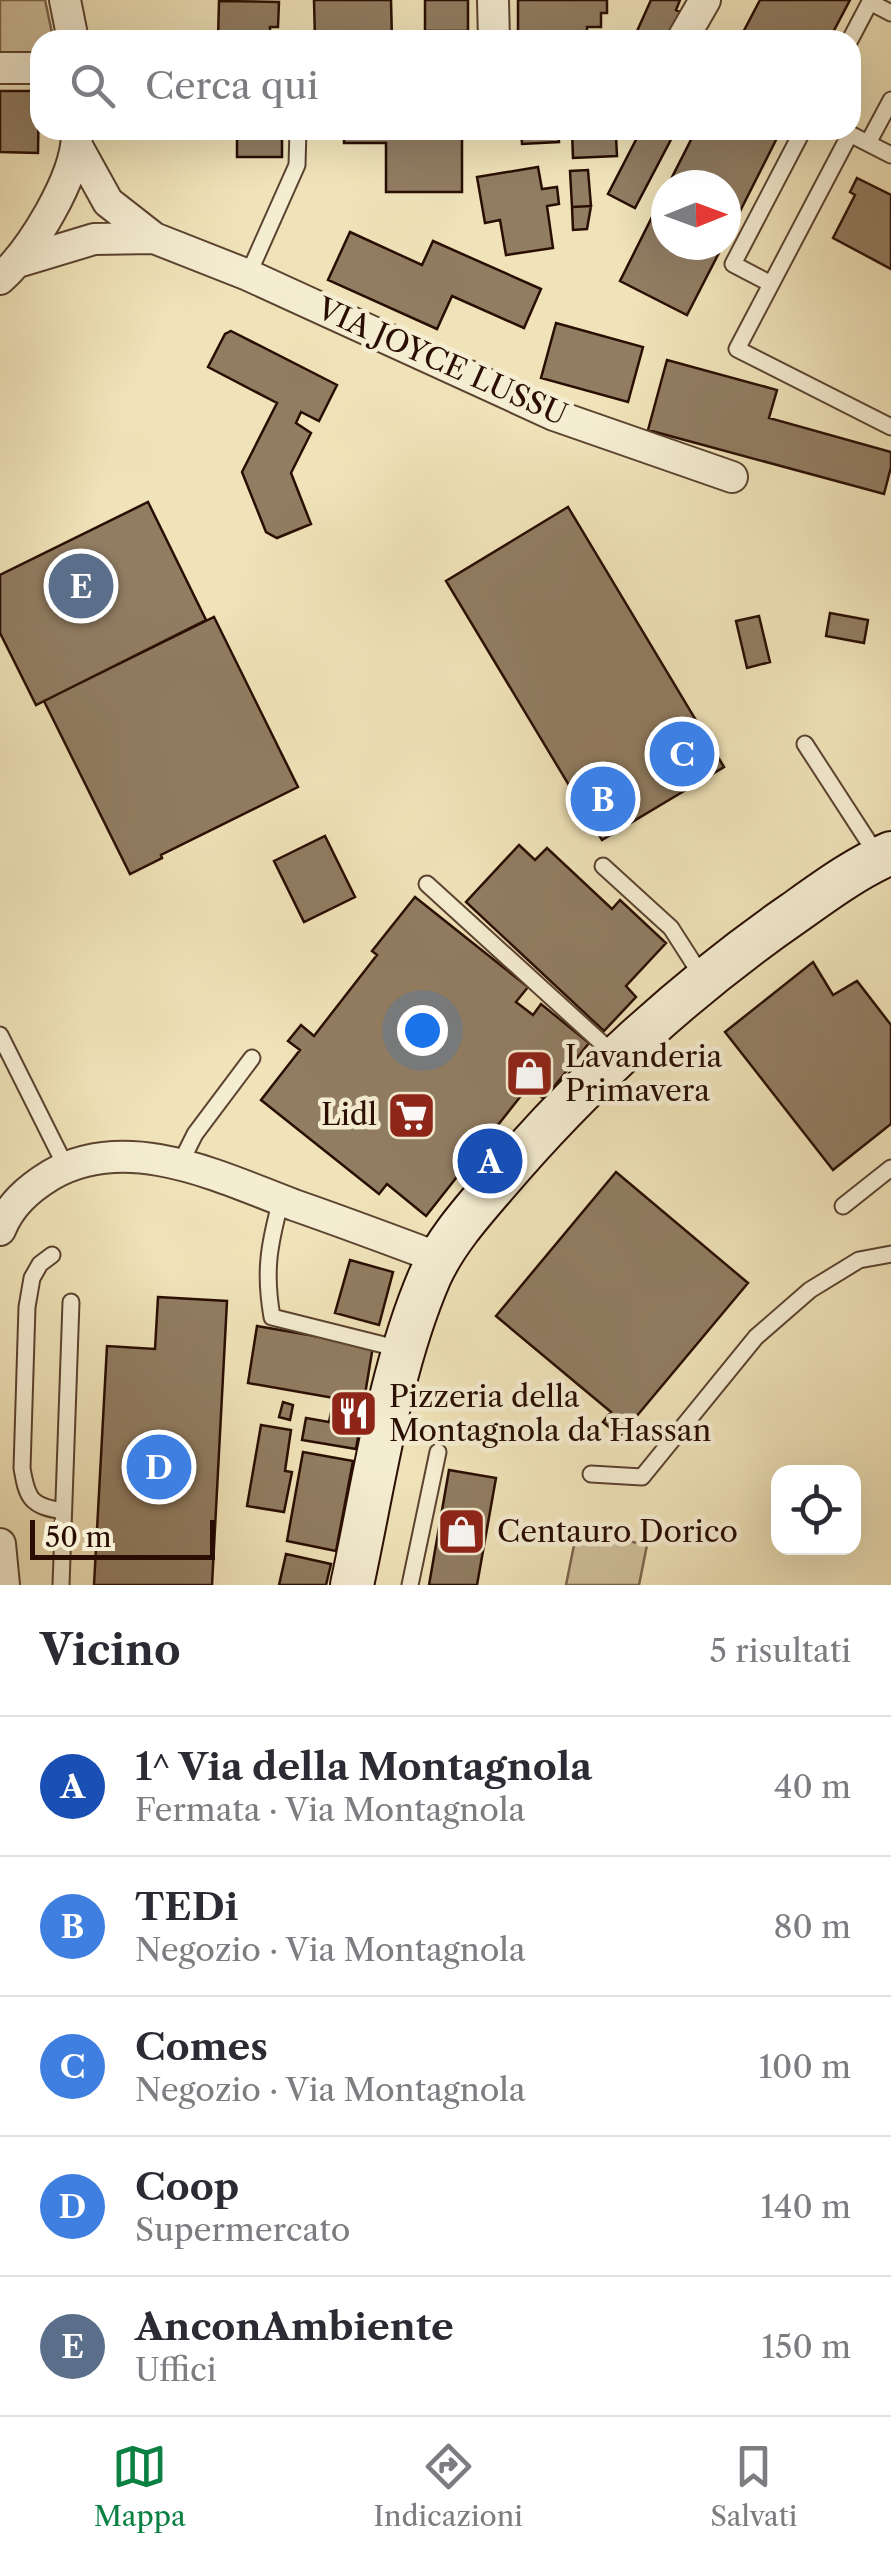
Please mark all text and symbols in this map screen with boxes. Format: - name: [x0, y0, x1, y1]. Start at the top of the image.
- search box: [30, 30, 861, 140]
- icon: search: [65, 58, 120, 113]
- text: Cerca qui: [145, 62, 319, 109]
- north arrow: [651, 170, 741, 260]
- street label: VIA JOYCE LUSSU: [311, 289, 573, 433]
- pin: E: [48, 548, 114, 624]
- pin: C: [650, 716, 714, 792]
- pin: B: [570, 762, 636, 836]
- your location: [397, 1005, 448, 1056]
- place label: Lavanderia Primavera: [565, 1038, 723, 1109]
- shop icon: Lavanderia Primavera: [504, 1048, 556, 1100]
- supermarket icon: Lidl: [386, 1089, 438, 1141]
- place label: Lidl: [321, 1096, 377, 1133]
- pin: A: [458, 1124, 522, 1198]
- place label: Pizzeria della Montagnola da Hassan: [389, 1378, 712, 1449]
- restaurant icon: Pizzeria della Montagnola da Hassan: [328, 1388, 380, 1440]
- pin: D: [126, 1430, 192, 1504]
- map controls: [771, 1465, 861, 1555]
- button: locate: [771, 1465, 861, 1555]
- shop icon: Centauro Dorico: [436, 1506, 488, 1558]
- place label: Centauro Dorico: [497, 1513, 738, 1550]
- scale bar: [30, 1515, 215, 1560]
- text: 50 m: [45, 1520, 112, 1554]
- text: Vicino: [40, 1624, 181, 1676]
- text: 5 risultati: [709, 1631, 851, 1670]
- text: 1^ Via della Montagnola: [135, 1743, 592, 1790]
- text: A: [60, 1767, 85, 1806]
- text: 40 m: [774, 1767, 851, 1806]
- text: Fermata · Via Montagnola: [135, 1790, 525, 1829]
- text: TEDi: [135, 1883, 238, 1930]
- text: B: [61, 1907, 84, 1946]
- text: 80 m: [773, 1907, 851, 1946]
- text: Negozio · Via Montagnola: [135, 1930, 526, 1969]
- text: Comes: [135, 2023, 268, 2070]
- text: C: [60, 2047, 85, 2086]
- text: 100 m: [759, 2047, 851, 2086]
- text: Negozio · Via Montagnola: [135, 2070, 526, 2109]
- text: Coop: [135, 2163, 239, 2210]
- text: D: [59, 2187, 86, 2226]
- text: 140 m: [760, 2187, 851, 2226]
- text: Supermercato: [135, 2210, 350, 2249]
- text: AnconAmbiente: [135, 2303, 454, 2350]
- text: E: [61, 2327, 84, 2366]
- text: 150 m: [762, 2327, 851, 2366]
- text: Uffici: [135, 2350, 217, 2389]
- tab: Mappa: [94, 2439, 186, 2533]
- tab: Indicazioni: [373, 2439, 523, 2533]
- tab: Salvati: [710, 2439, 797, 2533]

